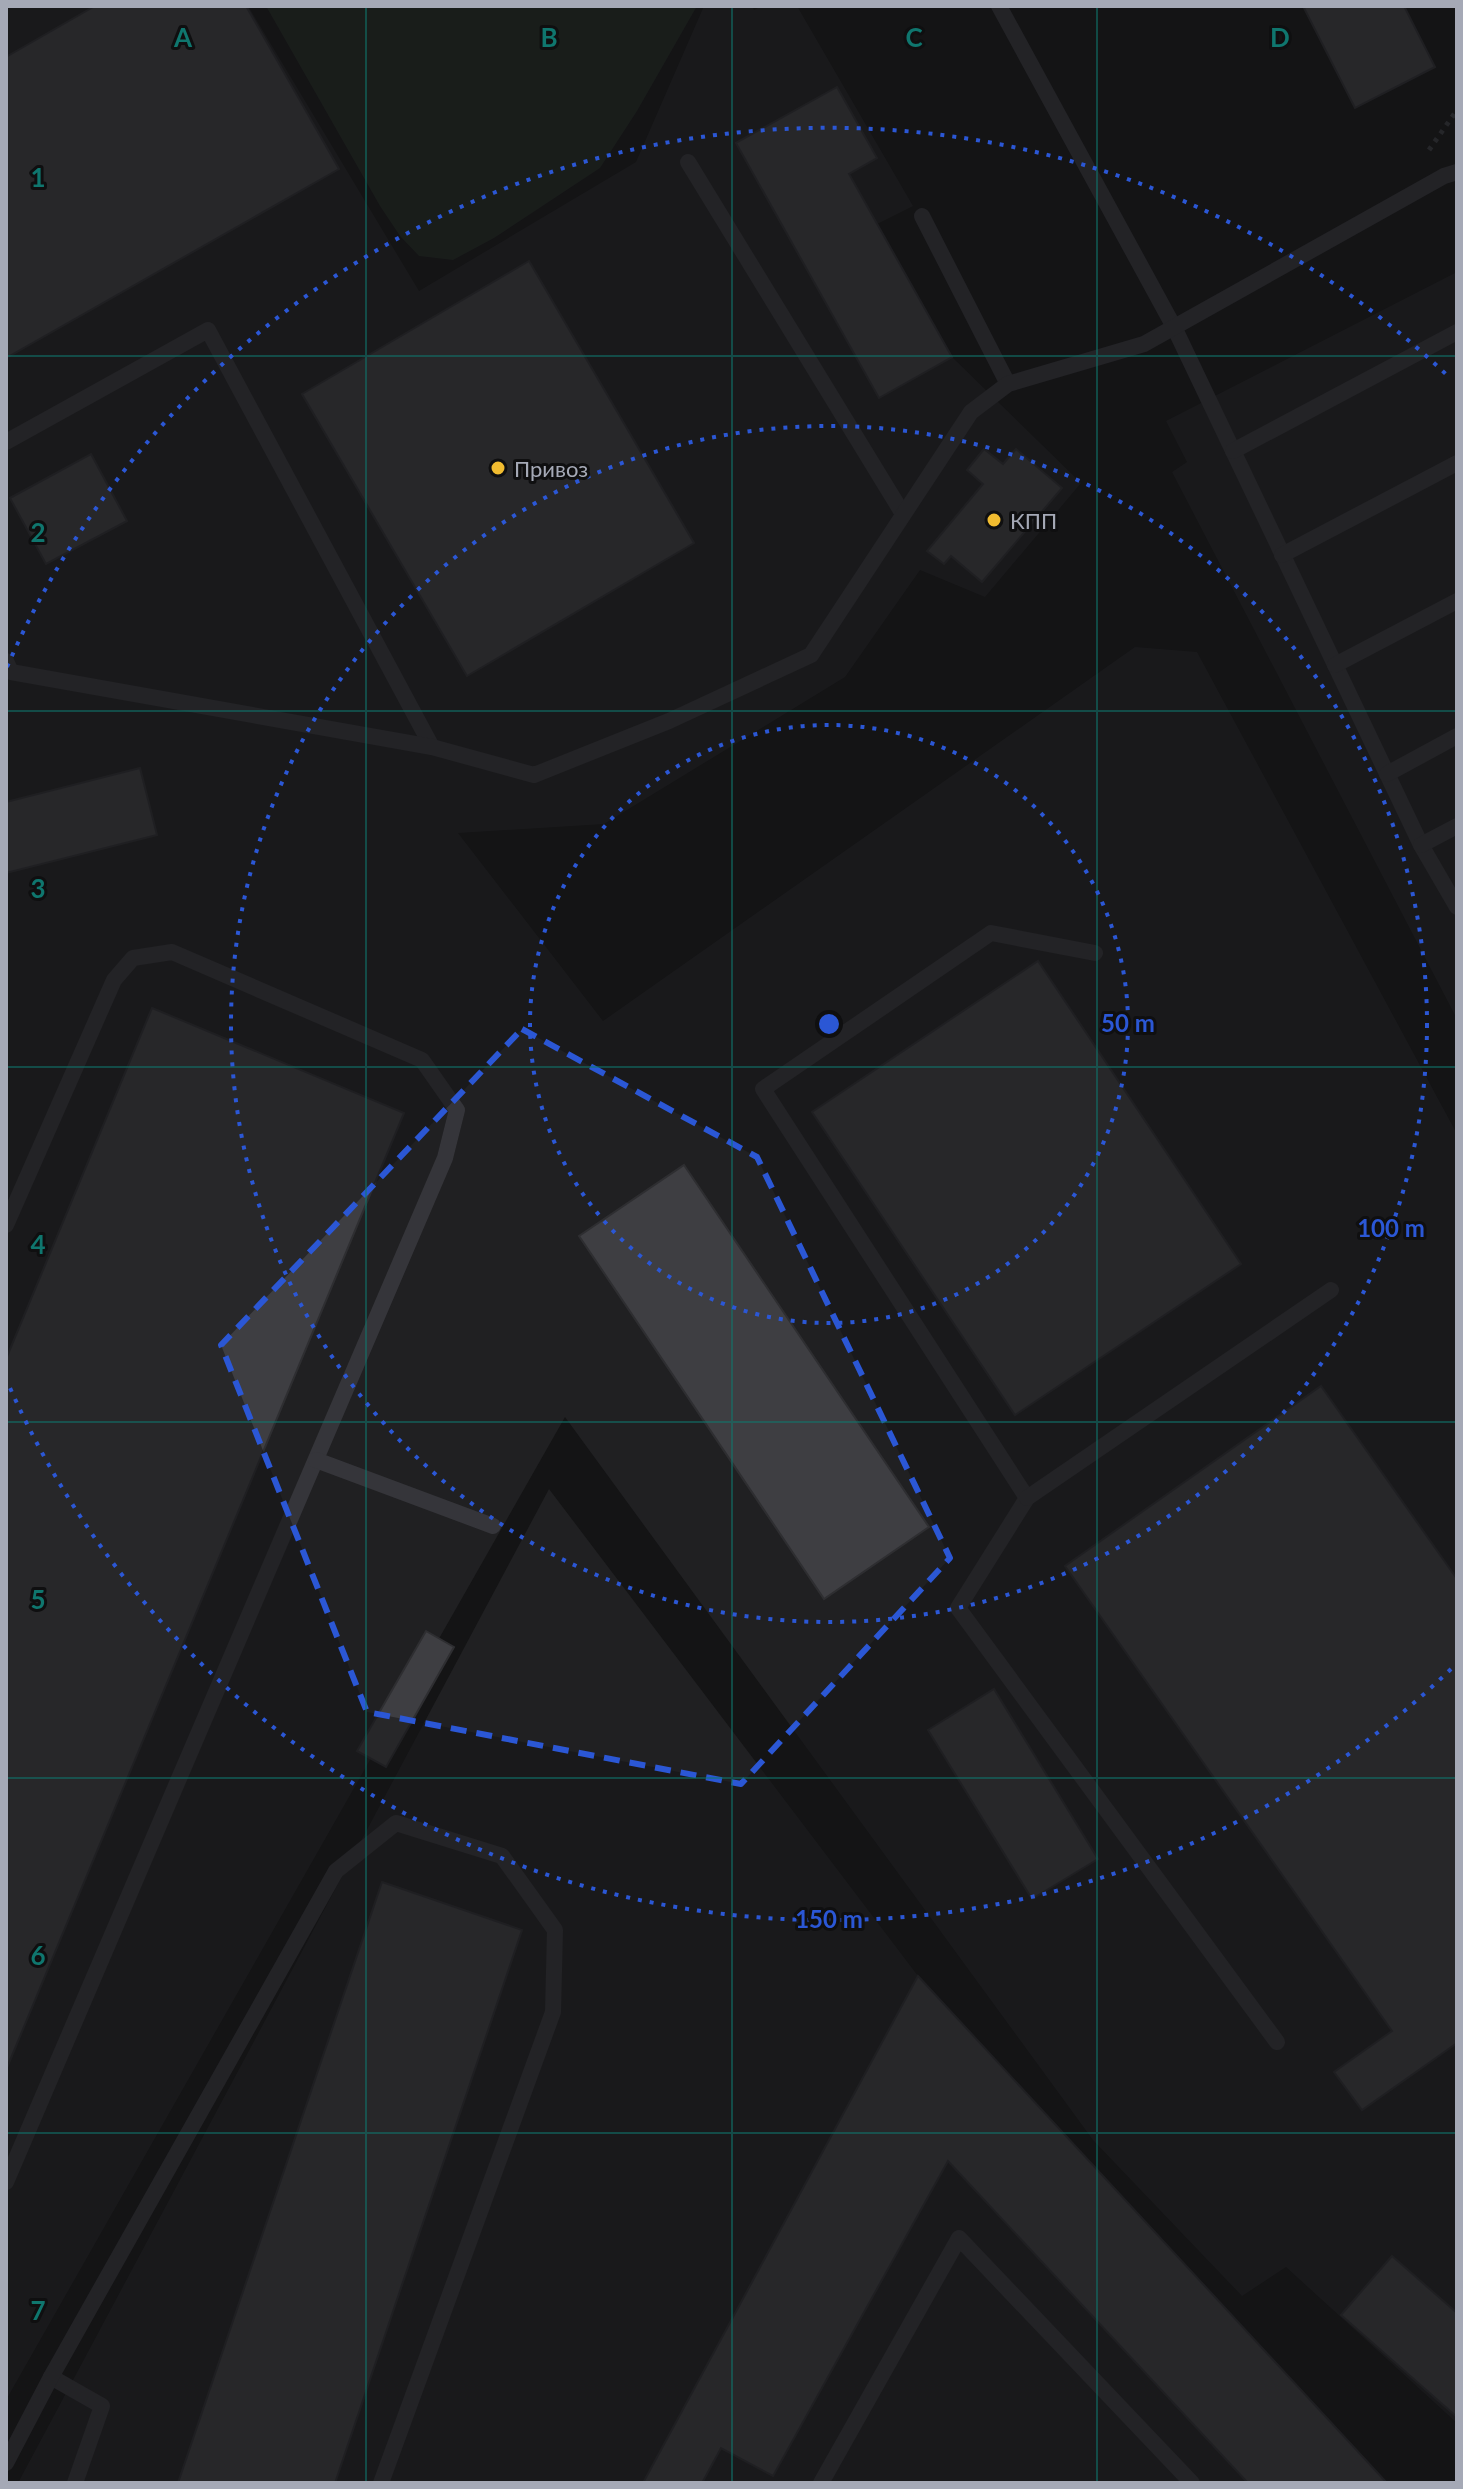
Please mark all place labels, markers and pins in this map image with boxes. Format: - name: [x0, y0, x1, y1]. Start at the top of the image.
- place label: Привоз: [514, 455, 588, 482]
- marker: Привоз: [489, 459, 507, 477]
- place label: КПП: [1010, 507, 1057, 534]
- marker: КПП: [985, 511, 1003, 529]
- centre of rings: [815, 1010, 843, 1038]

